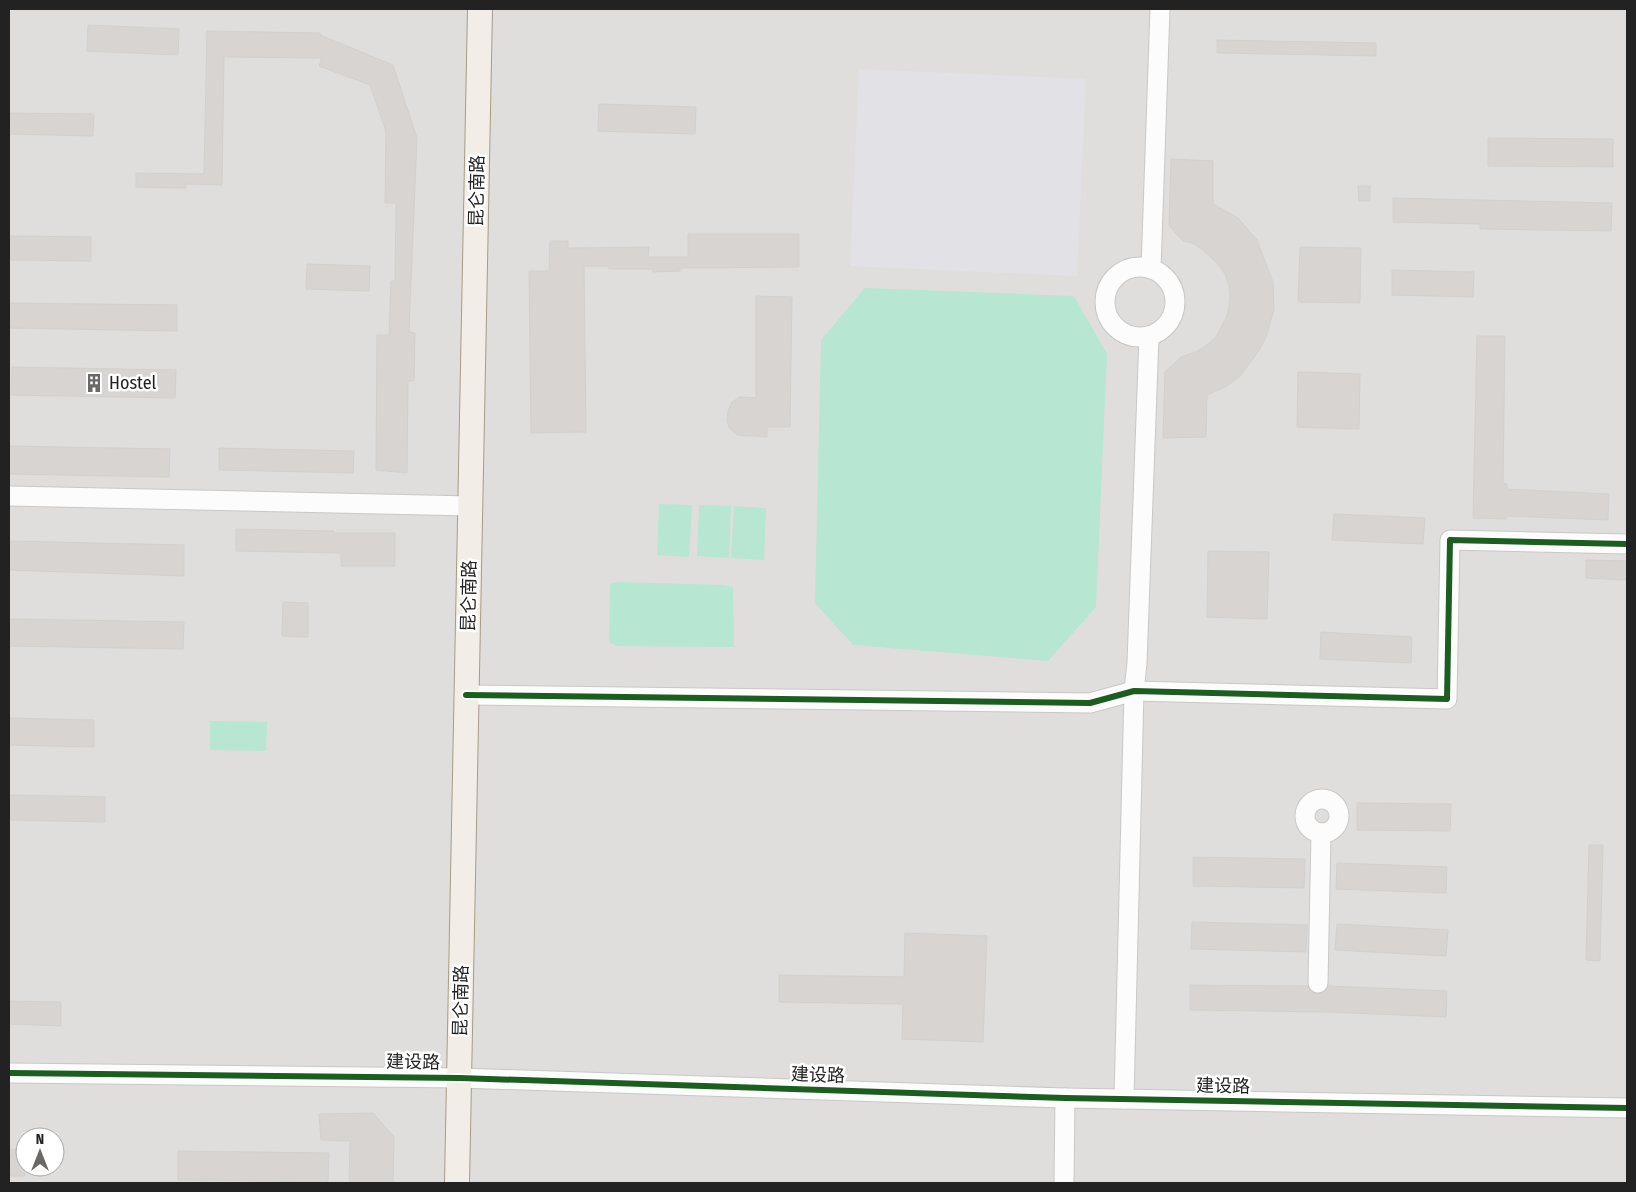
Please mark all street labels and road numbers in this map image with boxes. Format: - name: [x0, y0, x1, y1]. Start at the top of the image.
- street label: 昆仑南路: [465, 155, 489, 227]
- street label: 昆仑南路: [457, 560, 481, 632]
- street label: 昆仑南路: [449, 965, 473, 1037]
- street label: 建设路: [386, 1051, 440, 1073]
- street label: 建设路: [791, 1063, 845, 1087]
- street label: 建设路: [1196, 1075, 1250, 1097]

